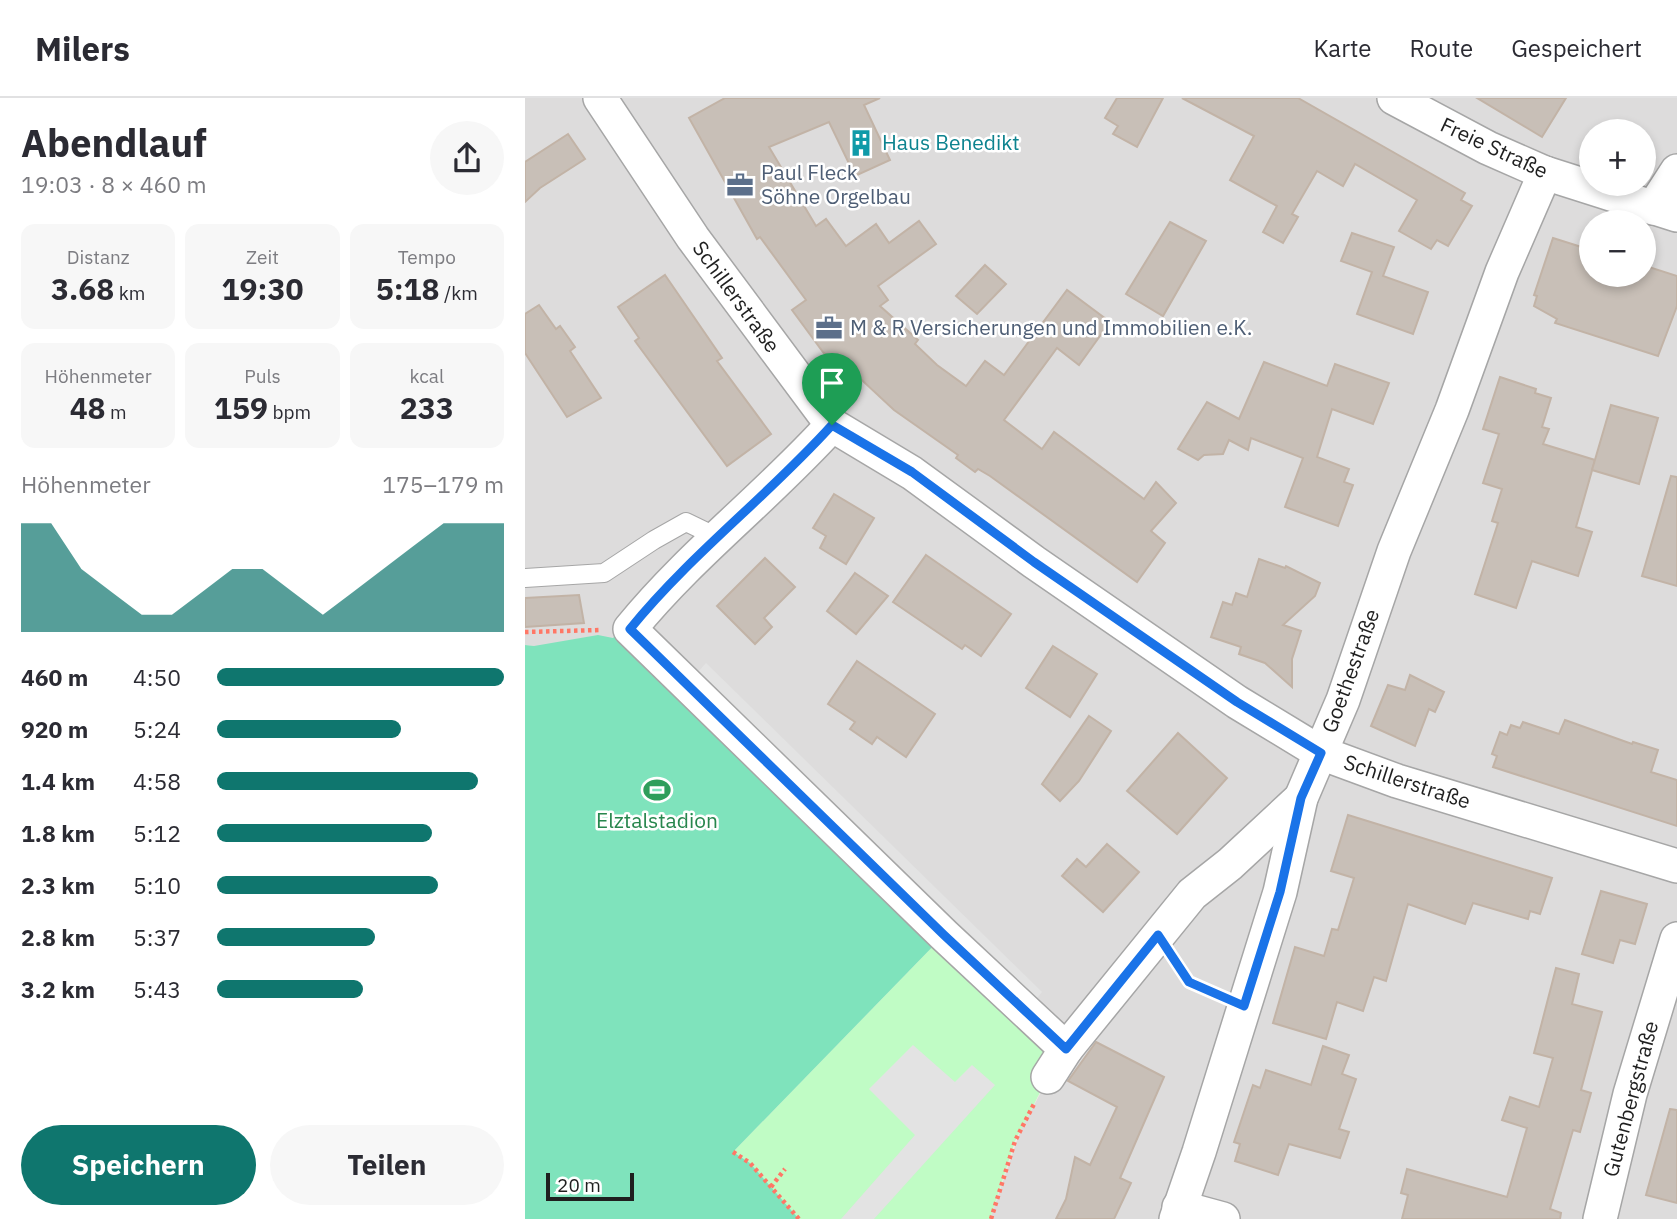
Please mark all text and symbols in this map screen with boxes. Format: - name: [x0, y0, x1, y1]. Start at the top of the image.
- text: Milers: [35, 27, 130, 70]
- text: Karte: [1313, 32, 1372, 64]
- text: Route: [1410, 32, 1473, 64]
- text: Gespeichert: [1511, 32, 1642, 64]
- street label: Freie Straße: [1436, 110, 1553, 184]
- text: Abendlauf: [21, 118, 207, 167]
- map controls: [1579, 119, 1656, 287]
- button: +: [1579, 119, 1656, 196]
- button: share: [430, 121, 504, 195]
- building icon: Haus Benedikt: [846, 128, 876, 158]
- place label: Haus Benedikt: [882, 128, 1020, 156]
- place label: Paul Fleck Söhne Orgelbau: [761, 158, 911, 210]
- text: 19:03 · 8 × 460 m: [21, 169, 207, 199]
- office icon: Paul Fleck Söhne Orgelbau: [725, 170, 755, 200]
- button: −: [1579, 210, 1656, 287]
- street label: Schillerstraße: [687, 235, 787, 358]
- text: Distanz: [67, 245, 130, 269]
- text: Zeit: [246, 245, 279, 269]
- text: Tempo: [398, 245, 456, 269]
- text: 3.68: [51, 269, 114, 308]
- text: 19:30: [222, 269, 303, 308]
- text: 5:18: [376, 269, 440, 308]
- text: km: [114, 281, 145, 305]
- text: /km: [440, 281, 478, 305]
- office icon: M & R Versicherungen und Immobilien e.K.: [814, 313, 844, 343]
- place label: M & R Versicherungen und Immobilien e.K.: [850, 313, 1252, 341]
- pin: [802, 353, 862, 425]
- text: Höhenmeter: [45, 364, 152, 388]
- text: Puls: [244, 364, 281, 388]
- text: kcal: [410, 364, 444, 388]
- icon: arrive: [813, 364, 851, 402]
- text: 48: [70, 388, 106, 427]
- text: 159: [214, 388, 268, 427]
- text: 233: [400, 388, 454, 427]
- text: m: [106, 400, 127, 424]
- text: bpm: [268, 400, 311, 424]
- text: Höhenmeter: [21, 469, 151, 499]
- text: 175–179 m: [382, 469, 504, 499]
- street label: Goethestraße: [1315, 605, 1385, 737]
- text: 460 m: [21, 662, 88, 692]
- text: 4:50: [133, 662, 181, 692]
- text: 920 m: [21, 714, 88, 744]
- text: 5:24: [133, 714, 181, 744]
- street label: Schillerstraße: [1340, 747, 1474, 815]
- text: 1.4 km: [21, 766, 95, 796]
- text: 4:58: [133, 766, 181, 796]
- sports icon: Elztalstadion: [642, 775, 672, 805]
- place label: Elztalstadion: [596, 806, 718, 834]
- text: 1.8 km: [21, 818, 95, 848]
- text: 5:12: [133, 818, 181, 848]
- text: 2.3 km: [21, 870, 95, 900]
- text: 5:10: [133, 870, 181, 900]
- text: 2.8 km: [21, 922, 95, 952]
- text: 5:37: [133, 922, 181, 952]
- text: 3.2 km: [21, 974, 95, 1004]
- text: 5:43: [133, 974, 181, 1004]
- street label: Gutenbergstraße: [1596, 1018, 1664, 1180]
- button: Speichern: [21, 1125, 256, 1205]
- button: Teilen: [270, 1125, 504, 1205]
- scale bar: [546, 1170, 633, 1202]
- text: 20 m: [557, 1173, 601, 1197]

